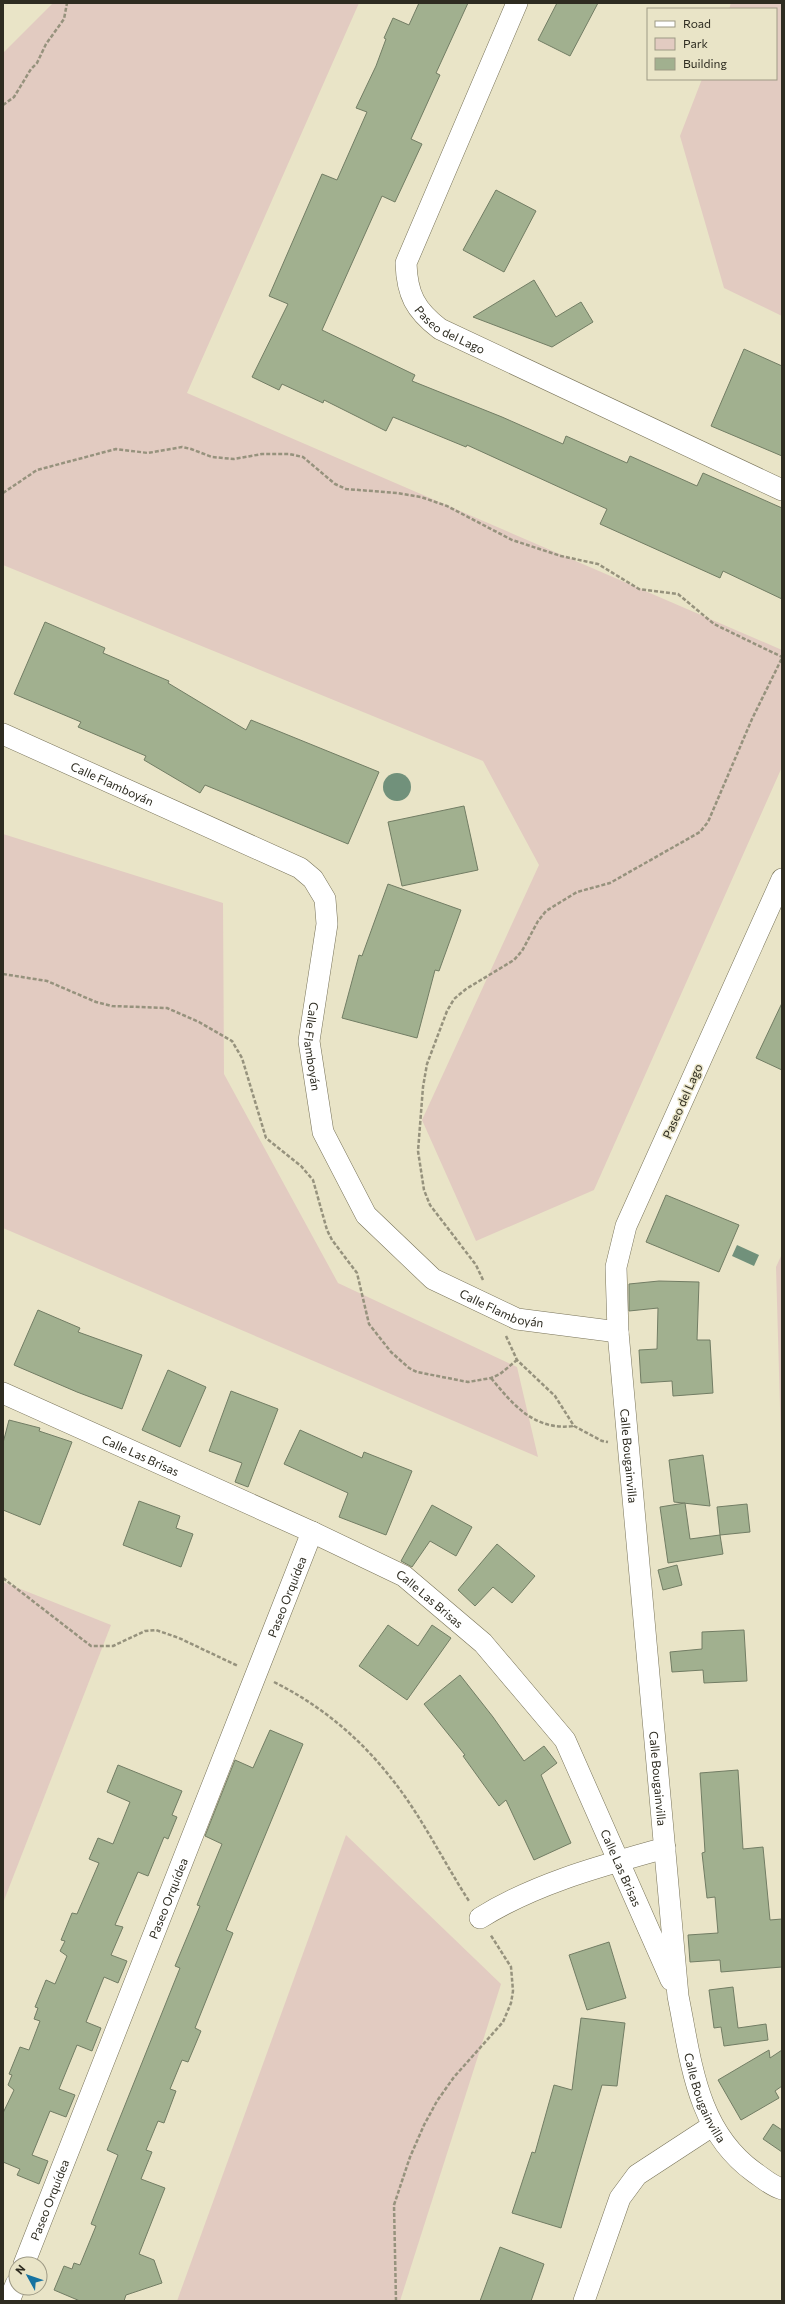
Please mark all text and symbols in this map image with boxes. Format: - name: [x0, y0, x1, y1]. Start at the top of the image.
- legend: [647, 8, 777, 80]
- text: Road: [683, 16, 711, 30]
- text: Park: [683, 36, 709, 50]
- text: Building: [683, 56, 727, 70]
- street label: Paseo del Lago: [412, 303, 487, 356]
- street label: Calle Flamboyán: [69, 759, 156, 808]
- street label: Calle Flamboyán: [302, 1001, 324, 1091]
- street label: Paseo del Lago: [659, 1061, 705, 1141]
- street label: Calle Flamboyán: [458, 1286, 544, 1329]
- street label: Calle Bougainvilla: [618, 1408, 640, 1504]
- street label: Calle Las Brisas: [100, 1432, 181, 1478]
- street label: Paseo Orquídea: [264, 1554, 309, 1639]
- street label: Calle Las Brisas: [394, 1567, 466, 1630]
- street label: Calle Bougainvilla: [647, 1730, 670, 1826]
- street label: Calle Las Brisas: [598, 1827, 645, 1909]
- street label: Paseo Orquídea: [146, 1856, 190, 1941]
- street label: Calle Bougainvilla: [682, 2052, 729, 2145]
- street label: Paseo Orquídea: [27, 2157, 71, 2242]
- north arrow: [8, 2256, 48, 2296]
- text: N: [12, 2262, 28, 2277]

